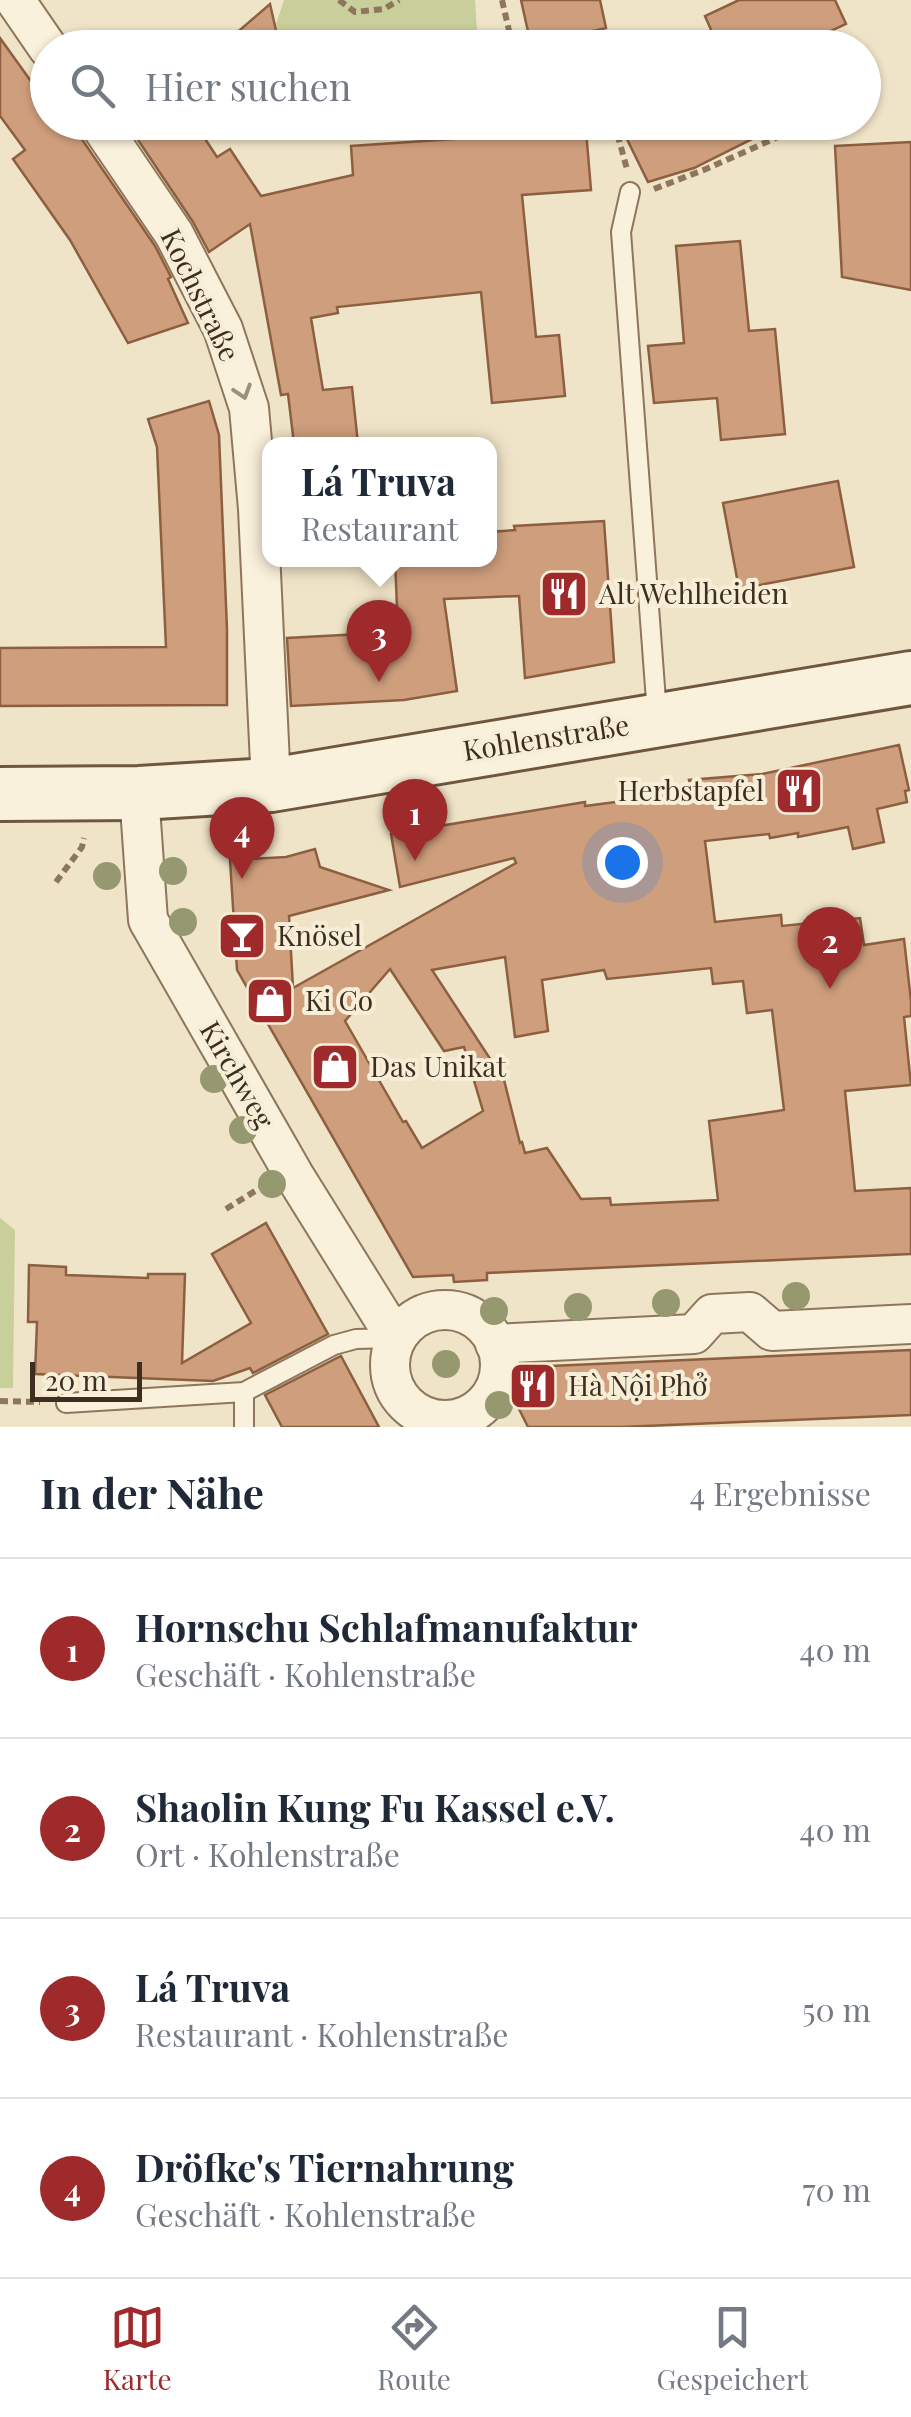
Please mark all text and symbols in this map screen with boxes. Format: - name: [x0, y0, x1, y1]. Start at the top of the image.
- search box: [30, 30, 881, 140]
- icon: search: [65, 58, 120, 113]
- text: Hier suchen: [145, 60, 352, 111]
- street label: Kochstraße: [153, 222, 249, 367]
- one-way arrow: [232, 382, 252, 399]
- popup: [262, 437, 497, 567]
- text: Lá Truva: [301, 455, 456, 506]
- text: Restaurant: [301, 506, 458, 549]
- restaurant icon: Alt Wehlheiden: [538, 568, 590, 620]
- place label: Alt Wehlheiden: [598, 574, 788, 611]
- pin: 3: [346, 600, 412, 682]
- street label: Kohlenstraße: [460, 705, 632, 768]
- restaurant icon: Herbstapfel: [773, 765, 825, 817]
- place label: Herbstapfel: [618, 771, 764, 808]
- pin: 1: [382, 778, 448, 861]
- pin: 4: [210, 796, 274, 879]
- your location: [597, 837, 648, 888]
- pin: 2: [798, 906, 862, 989]
- bar icon: Knösel: [216, 910, 268, 962]
- place label: Knösel: [277, 916, 362, 953]
- shop icon: Ki Co: [244, 975, 296, 1027]
- place label: Ki Co: [305, 981, 373, 1018]
- street label: Kirchweg: [193, 1014, 284, 1135]
- shop icon: Das Unikat: [309, 1041, 361, 1093]
- place label: Das Unikat: [370, 1047, 507, 1084]
- scale bar: [30, 1357, 142, 1402]
- restaurant icon: Hà Nội Phở: [507, 1360, 559, 1412]
- text: 20 m: [45, 1361, 107, 1398]
- place label: Hà Nội Phở: [568, 1366, 707, 1403]
- text: In der Nähe: [40, 1464, 264, 1520]
- text: 4 Ergebnisse: [689, 1471, 871, 1514]
- text: Hornschu Schlafmanufaktur: [135, 1601, 638, 1652]
- text: 1: [66, 1627, 79, 1670]
- text: 40 m: [800, 1627, 871, 1670]
- text: Geschäft · Kohlenstraße: [135, 1652, 476, 1695]
- text: Shaolin Kung Fu Kassel e.V.: [135, 1781, 615, 1832]
- text: 2: [64, 1807, 81, 1850]
- text: 40 m: [800, 1807, 871, 1850]
- text: Ort · Kohlenstraße: [135, 1832, 400, 1875]
- text: Lá Truva: [135, 1961, 290, 2012]
- text: 3: [65, 1987, 80, 2030]
- text: 50 m: [802, 1987, 871, 2030]
- text: Restaurant · Kohlenstraße: [135, 2012, 508, 2055]
- text: Dröfke's Tiernahrung: [135, 2141, 514, 2192]
- text: 4: [64, 2167, 81, 2210]
- text: 70 m: [802, 2167, 871, 2210]
- text: Geschäft · Kohlenstraße: [135, 2192, 476, 2235]
- tab: Karte: [103, 2300, 172, 2397]
- tab: Route: [377, 2300, 451, 2397]
- tab: Gespeichert: [657, 2300, 808, 2397]

